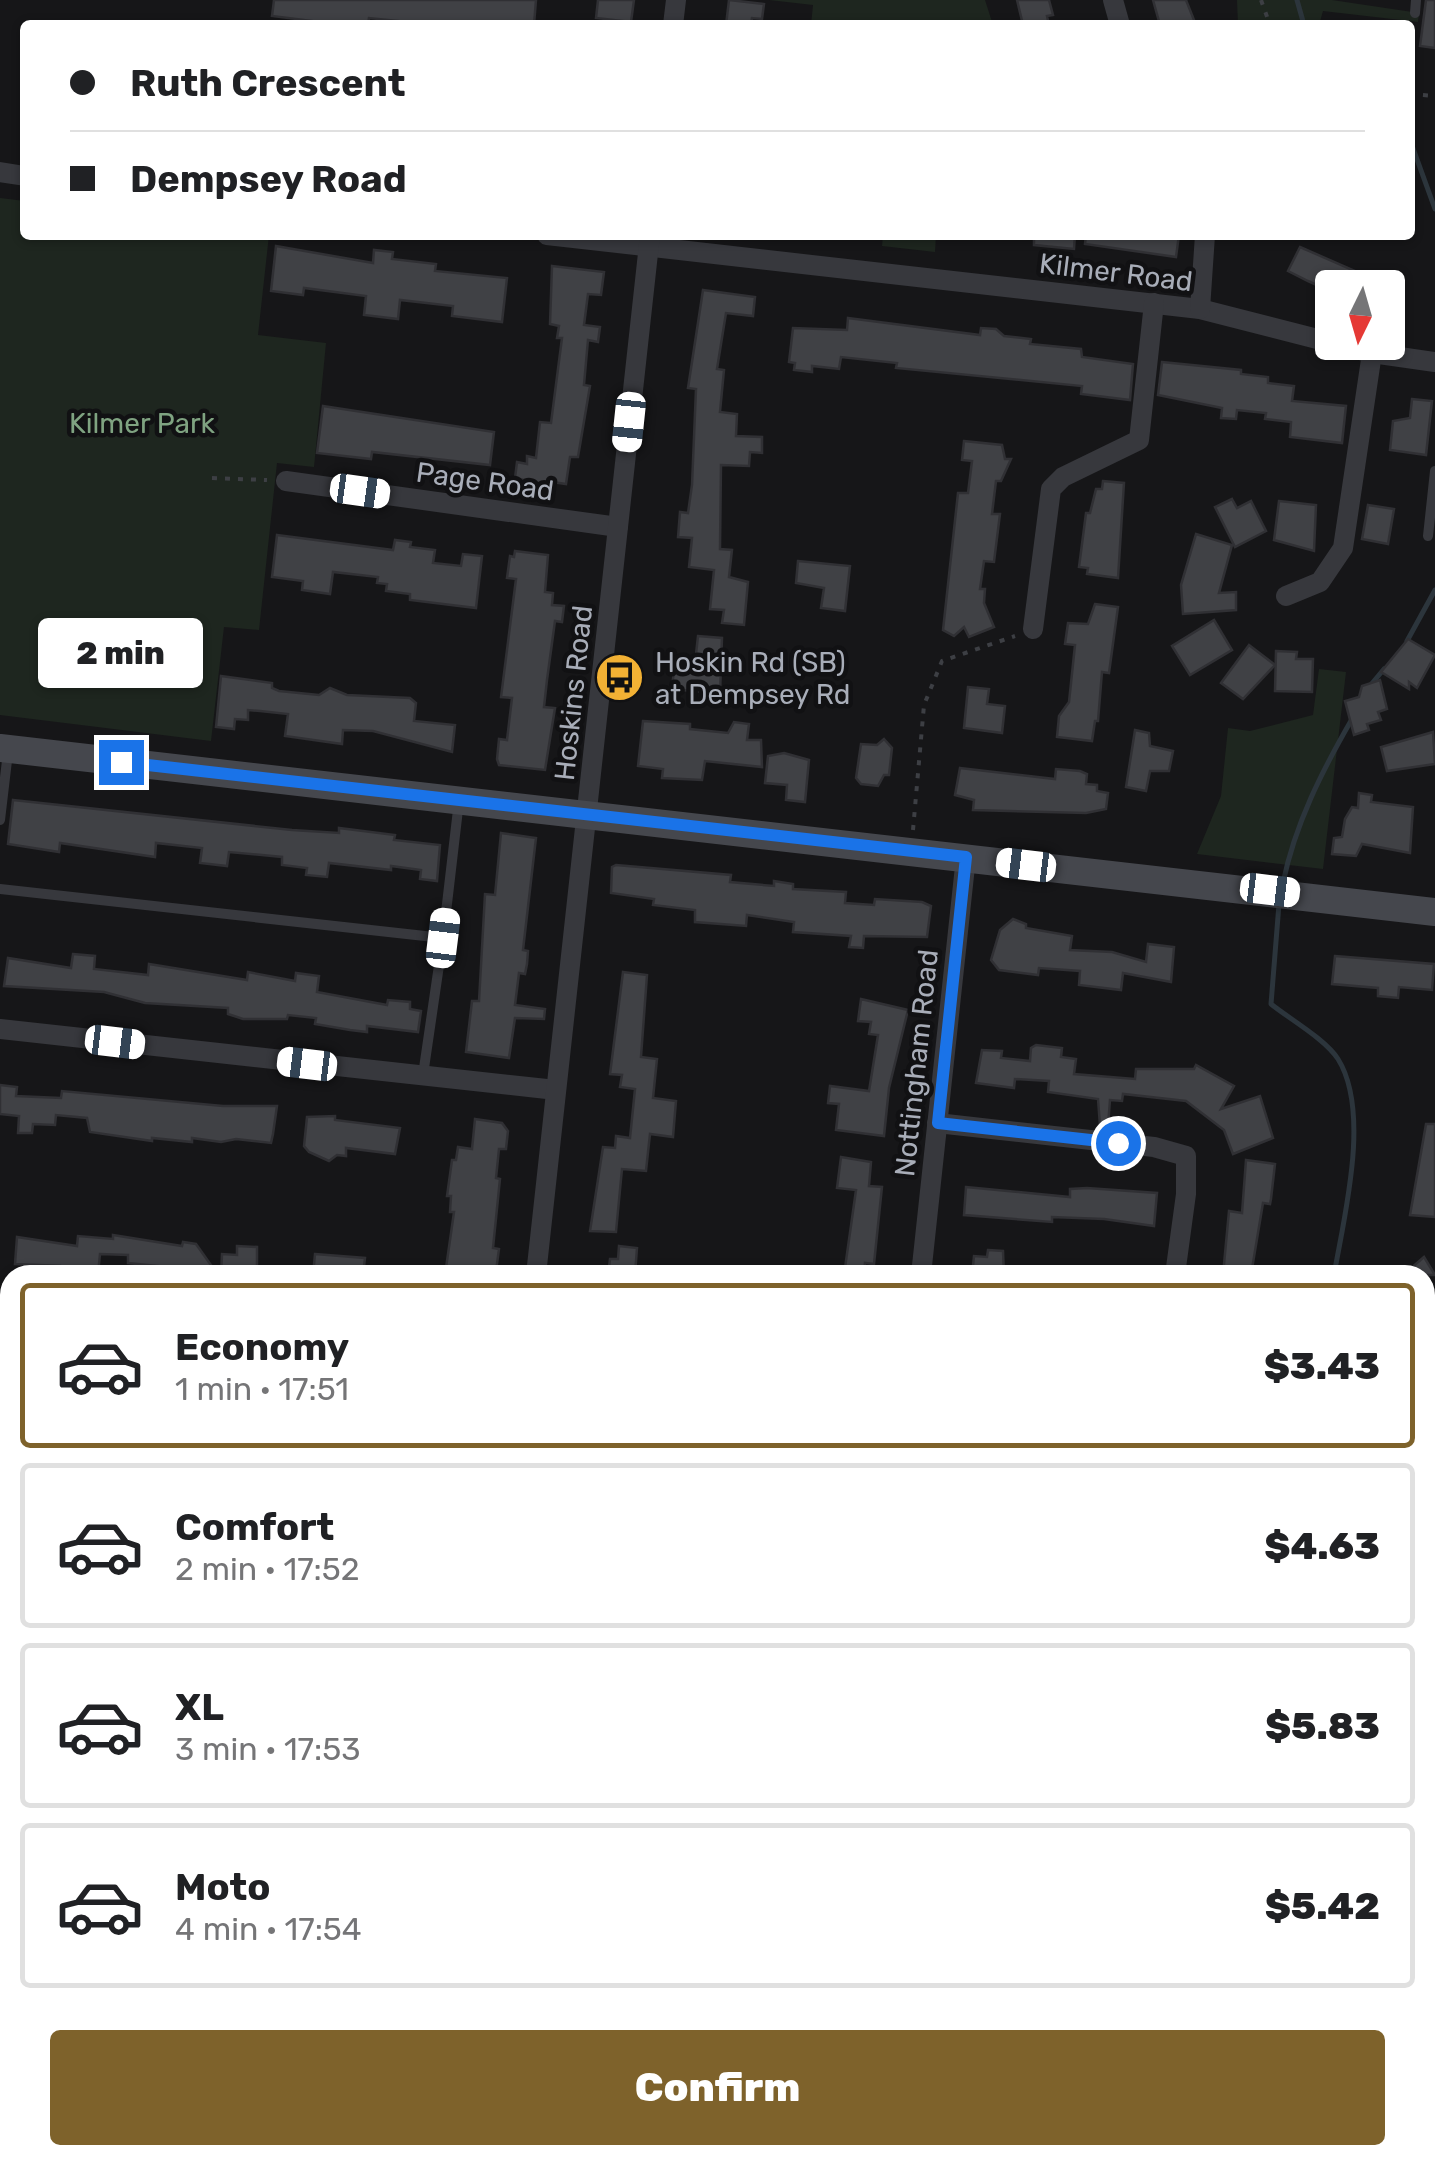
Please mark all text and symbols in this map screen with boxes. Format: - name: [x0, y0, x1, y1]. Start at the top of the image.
- text: Ruth Crescent: [130, 60, 405, 106]
- text: Dempsey Road: [130, 156, 407, 202]
- street label: Kilmer Road: [1037, 247, 1194, 298]
- north arrow: [1315, 270, 1405, 360]
- map controls: [1315, 270, 1405, 360]
- car: [611, 391, 647, 453]
- park label: Kilmer Park: [69, 407, 216, 440]
- street label: Page Road: [414, 455, 556, 507]
- car: [328, 472, 392, 510]
- street label: Hoskins Road: [548, 604, 599, 782]
- callout: 2 min: [38, 617, 204, 687]
- text: 2 min: [76, 634, 165, 672]
- place label: Hoskin Rd (SB) at Dempsey Rd: [655, 646, 851, 711]
- bus stop icon: Hoskin Rd (SB) at Dempsey Rd: [594, 652, 646, 704]
- route end: [99, 740, 144, 785]
- car: [994, 846, 1058, 884]
- car: [1238, 871, 1302, 909]
- car: [424, 906, 462, 970]
- street label: Nottingham Road: [888, 948, 945, 1178]
- car: [83, 1023, 147, 1061]
- car: [275, 1045, 339, 1083]
- route start: [1096, 1121, 1141, 1166]
- icon: car: [55, 1321, 145, 1411]
- text: Economy: [175, 1324, 349, 1370]
- text: $3.43: [1264, 1343, 1380, 1389]
- text: 1 min · 17:51: [175, 1370, 349, 1408]
- icon: car: [55, 1501, 145, 1591]
- text: Comfort: [175, 1504, 334, 1550]
- text: $4.63: [1264, 1523, 1380, 1569]
- text: 2 min · 17:52: [175, 1550, 360, 1588]
- icon: car: [55, 1681, 145, 1771]
- text: XL: [175, 1684, 224, 1730]
- text: $5.83: [1265, 1703, 1380, 1749]
- text: 3 min · 17:53: [175, 1730, 360, 1768]
- icon: car: [55, 1861, 145, 1951]
- text: Moto: [175, 1864, 271, 1910]
- text: $5.42: [1265, 1883, 1380, 1929]
- text: 4 min · 17:54: [175, 1910, 362, 1948]
- button: Confirm: [50, 2030, 1385, 2145]

